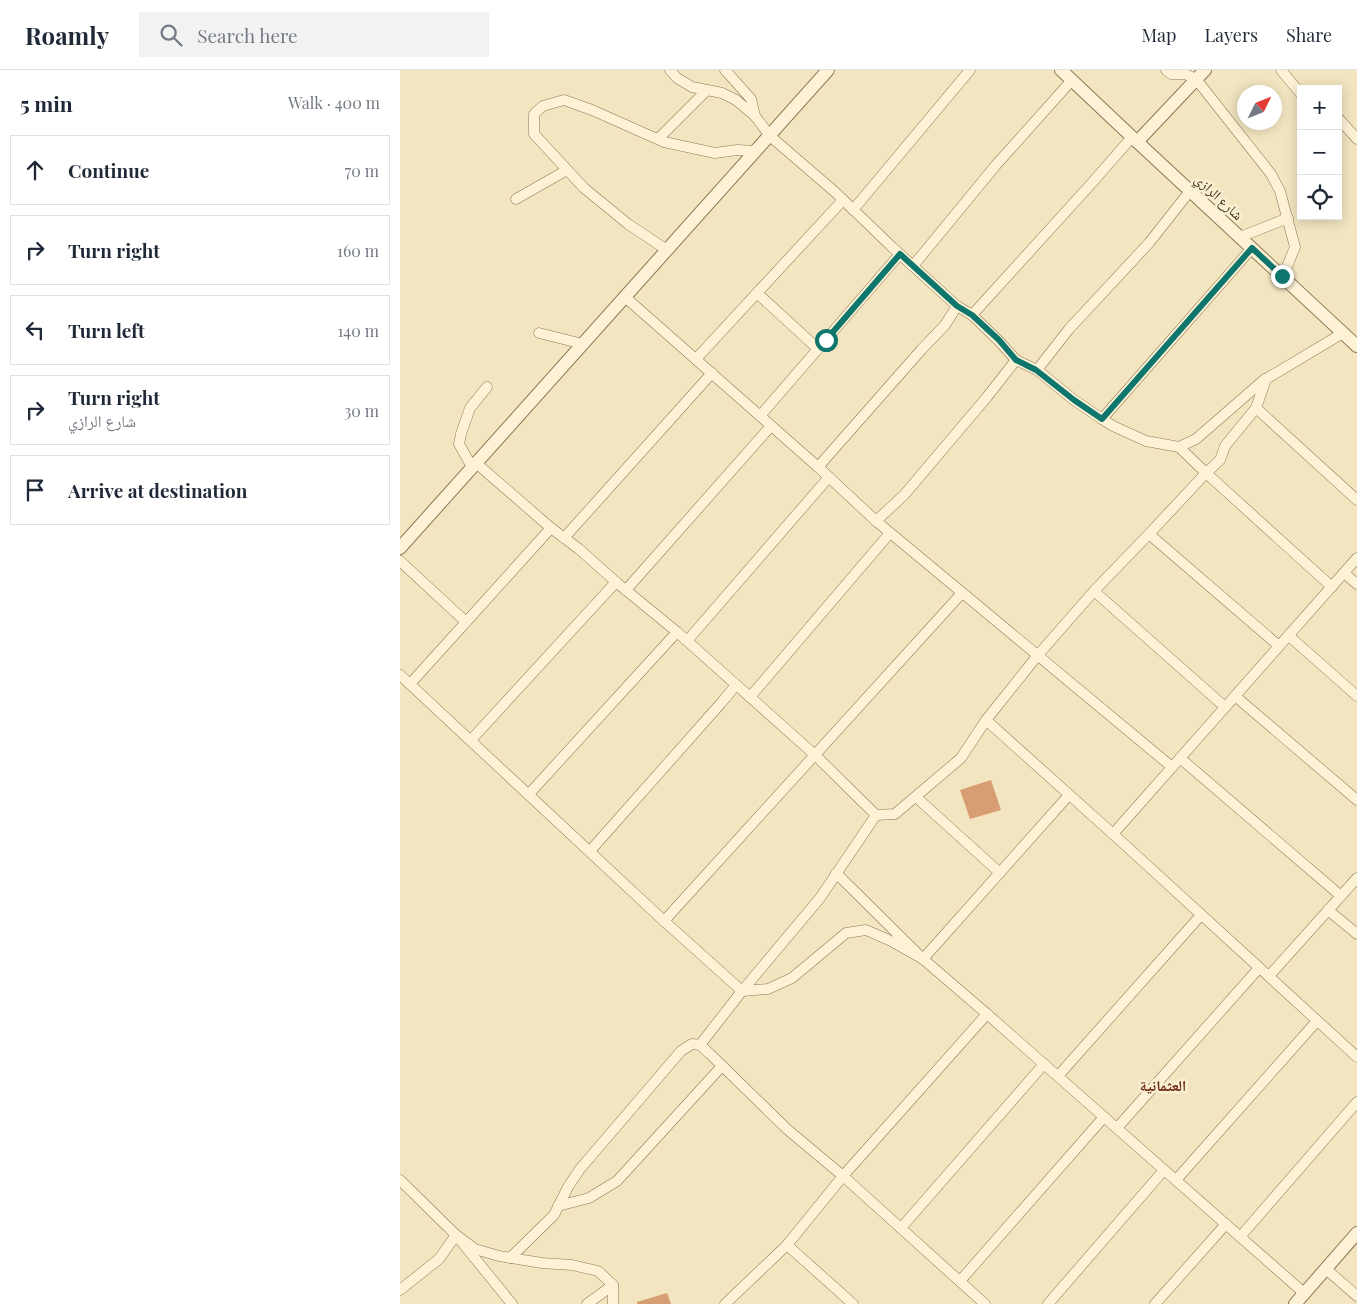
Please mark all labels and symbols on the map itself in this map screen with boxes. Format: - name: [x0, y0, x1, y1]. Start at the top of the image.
- north arrow: [1237, 85, 1282, 130]
- street label: شارع الرازي: [1189, 169, 1248, 226]
- route end: [1271, 265, 1294, 288]
- route start: [815, 329, 838, 352]
- district label: العثمانية: [1140, 1075, 1186, 1095]

